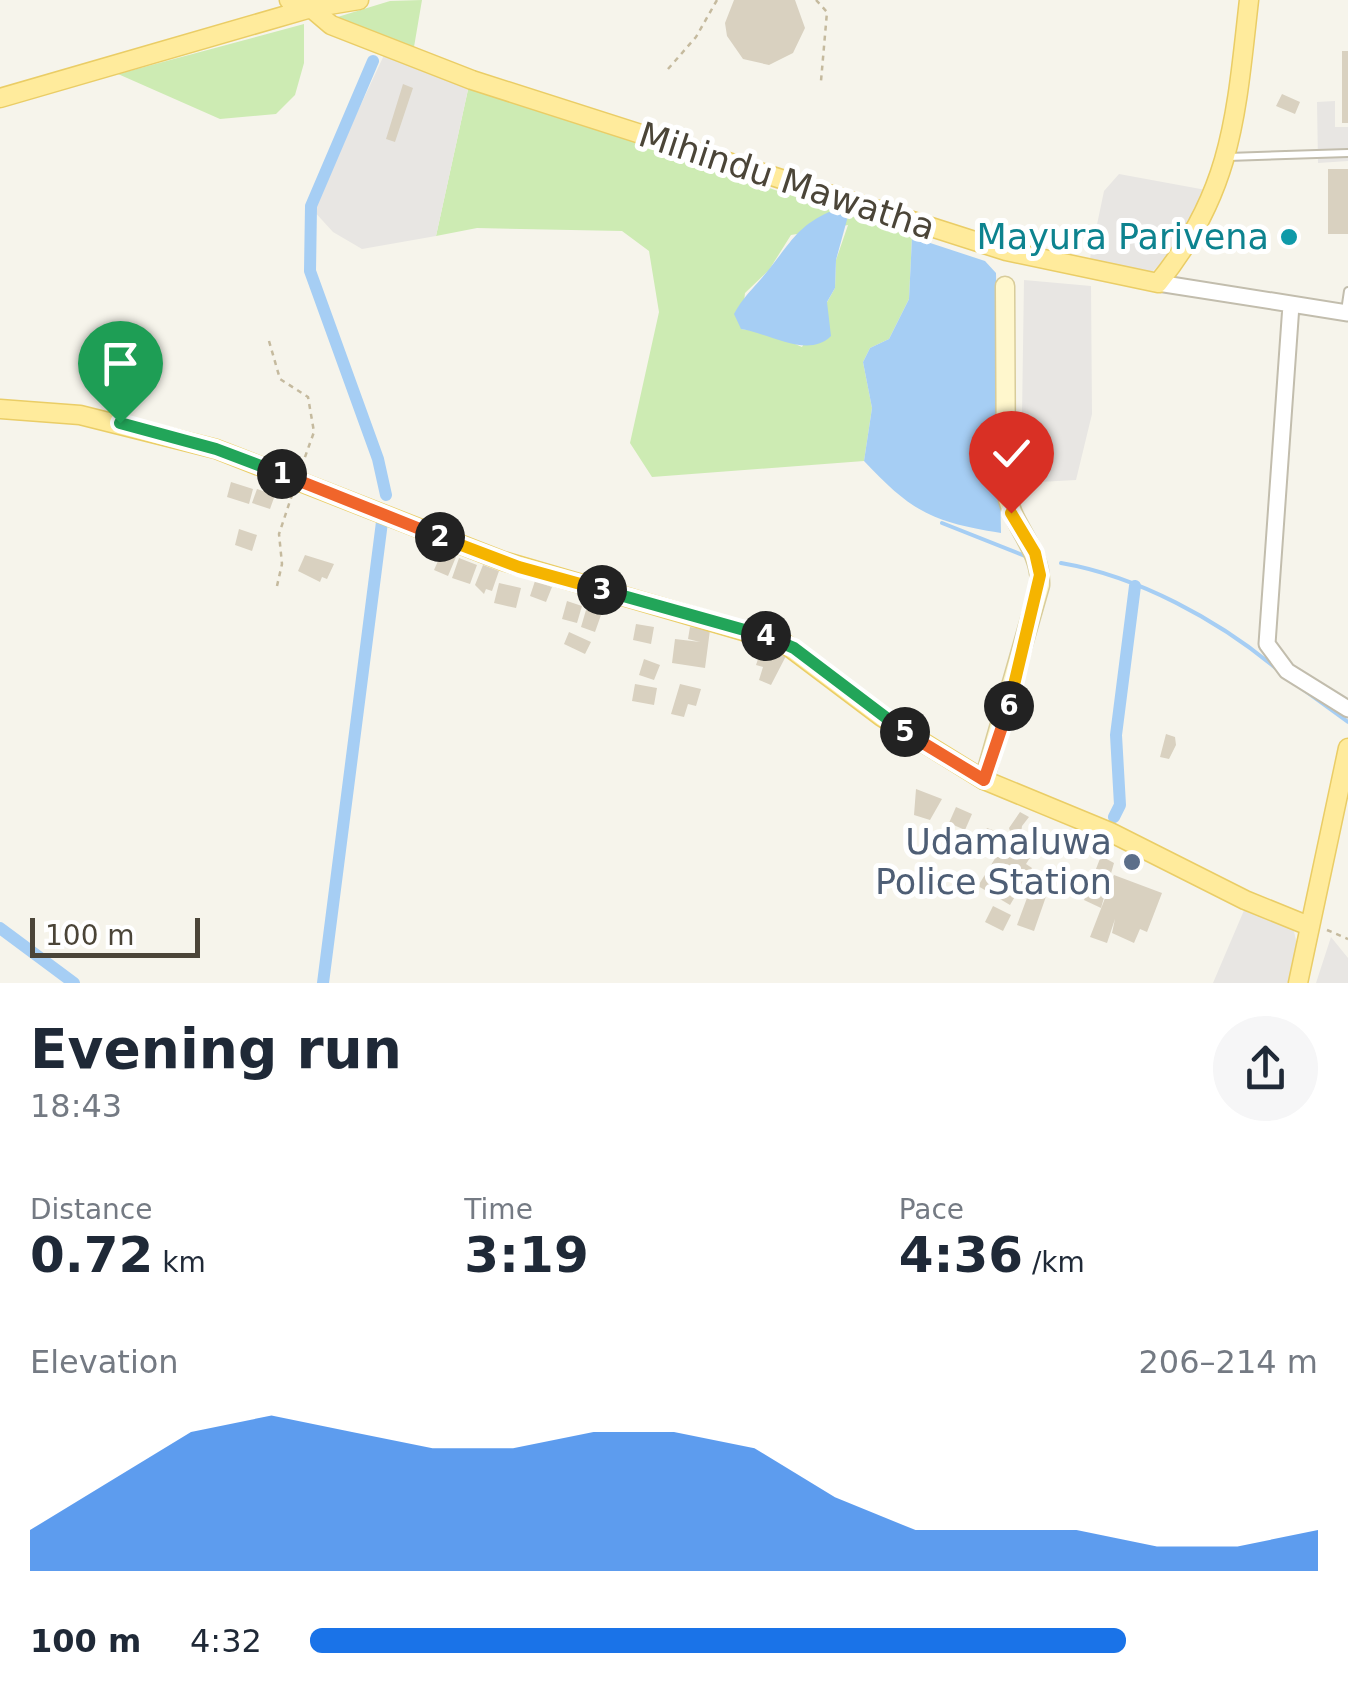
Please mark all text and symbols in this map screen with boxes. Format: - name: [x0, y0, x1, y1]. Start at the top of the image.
- street label: Mihindu Mawatha: [634, 114, 940, 248]
- place label: Mayura Parivena: [977, 217, 1269, 257]
- marker: Mayura Parivena: [1278, 226, 1300, 248]
- pin: [78, 321, 163, 424]
- icon: arrive: [93, 336, 148, 391]
- pin: [969, 411, 1054, 514]
- icon: check: [984, 426, 1039, 481]
- pin: 1: [257, 449, 307, 499]
- text: 1: [272, 457, 292, 490]
- pin: 2: [415, 512, 465, 562]
- text: 2: [430, 520, 450, 553]
- pin: 3: [577, 565, 627, 615]
- text: 3: [592, 573, 612, 606]
- pin: 4: [741, 611, 791, 661]
- text: 4: [756, 619, 776, 652]
- pin: 6: [984, 681, 1034, 731]
- text: 6: [999, 689, 1019, 722]
- pin: 5: [880, 707, 930, 757]
- text: 5: [895, 715, 915, 748]
- place label: Udamaluwa Police Station: [875, 822, 1112, 902]
- marker: Udamaluwa Police Station: [1121, 851, 1143, 873]
- scale bar: [30, 913, 200, 958]
- text: 100 m: [45, 919, 135, 952]
- button: share: [1213, 1016, 1318, 1121]
- text: Evening run: [30, 1017, 402, 1081]
- text: 18:43: [30, 1087, 122, 1125]
- text: Distance: [30, 1193, 152, 1226]
- text: Time: [464, 1193, 533, 1226]
- text: Pace: [899, 1193, 964, 1226]
- text: 0.72: [30, 1226, 153, 1284]
- text: 3:19: [464, 1226, 589, 1284]
- text: 4:36: [899, 1226, 1023, 1284]
- text: km: [153, 1246, 206, 1279]
- text: /km: [1023, 1246, 1085, 1279]
- text: Elevation: [30, 1343, 179, 1381]
- text: 206–214 m: [1139, 1343, 1318, 1381]
- text: 100 m: [30, 1622, 141, 1660]
- text: 4:32: [190, 1622, 262, 1660]

